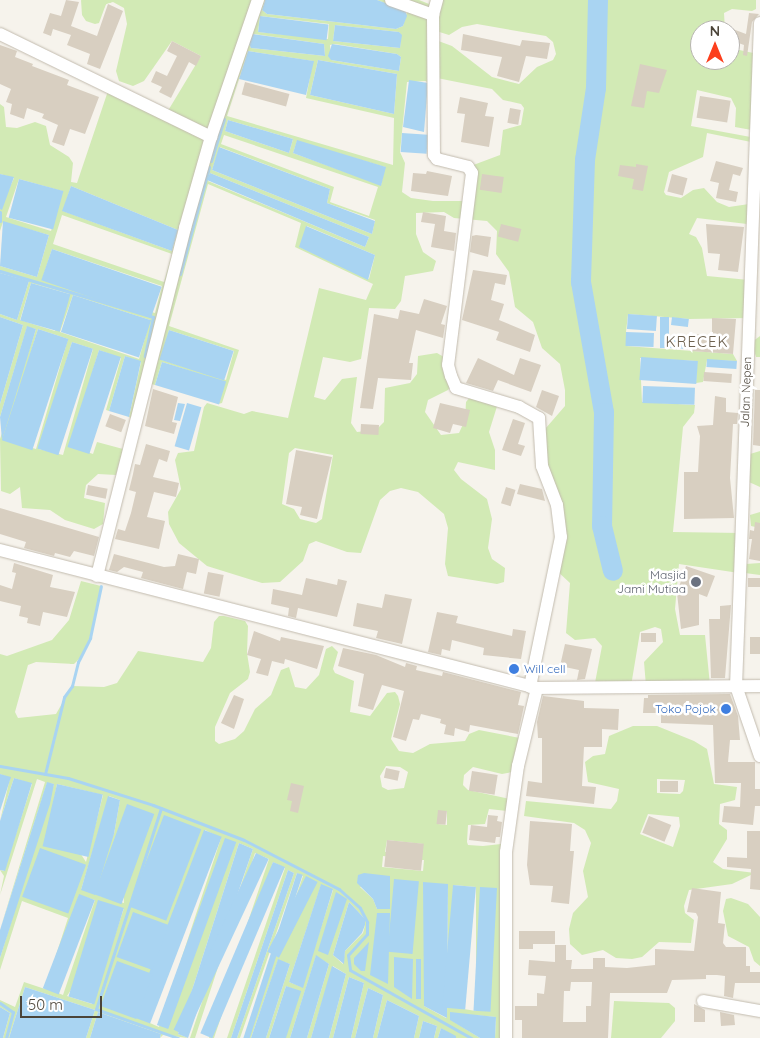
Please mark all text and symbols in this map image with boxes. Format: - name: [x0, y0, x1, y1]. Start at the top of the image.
- north arrow: [690, 20, 740, 70]
- text: N: [710, 22, 720, 40]
- district label: KRECEK: [665, 333, 729, 351]
- street label: Jalan Nepen: [738, 356, 754, 428]
- place label: Masjid Jami Mutiaa: [617, 568, 686, 596]
- marker: Masjid Jami Mutiaa: [690, 576, 702, 588]
- place label: Will cell: [524, 662, 565, 676]
- marker: Will cell: [508, 663, 520, 675]
- place label: Toko Pojok: [655, 702, 716, 716]
- marker: Toko Pojok: [720, 703, 732, 715]
- scale bar: [22, 986, 105, 1018]
- text: 50 m: [28, 995, 63, 1014]

